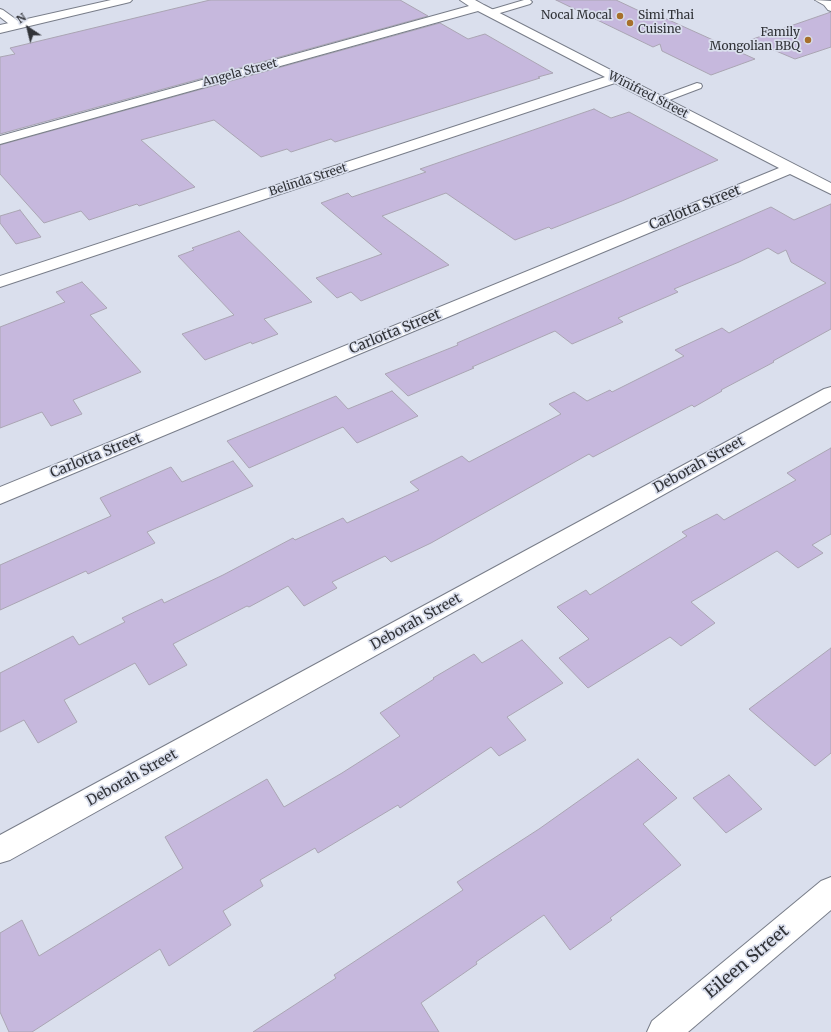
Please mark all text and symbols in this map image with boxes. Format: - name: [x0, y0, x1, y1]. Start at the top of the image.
- north arrow: [8, 8, 48, 48]
- place label: Nocal Mocal: [541, 9, 612, 23]
- place label: Simi Thai Cuisine: [638, 9, 694, 37]
- text: N: [14, 10, 29, 26]
- marker: Nocal Mocal: [615, 11, 625, 21]
- marker: Simi Thai Cuisine: [625, 18, 635, 28]
- place label: Family Mongolian BBQ: [710, 26, 800, 54]
- marker: Family Mongolian BBQ: [803, 35, 813, 45]
- street label: Angela Street: [201, 56, 279, 90]
- street label: Winifred Street: [605, 69, 691, 121]
- street label: Belinda Street: [267, 161, 349, 199]
- street label: Carlotta Street: [647, 182, 743, 234]
- street label: Carlotta Street: [347, 306, 443, 358]
- street label: Carlotta Street: [48, 430, 144, 482]
- street label: Deborah Street: [651, 433, 747, 497]
- street label: Deborah Street: [368, 590, 464, 654]
- street label: Deborah Street: [84, 746, 180, 810]
- street label: Eileen Street: [701, 921, 793, 1003]

